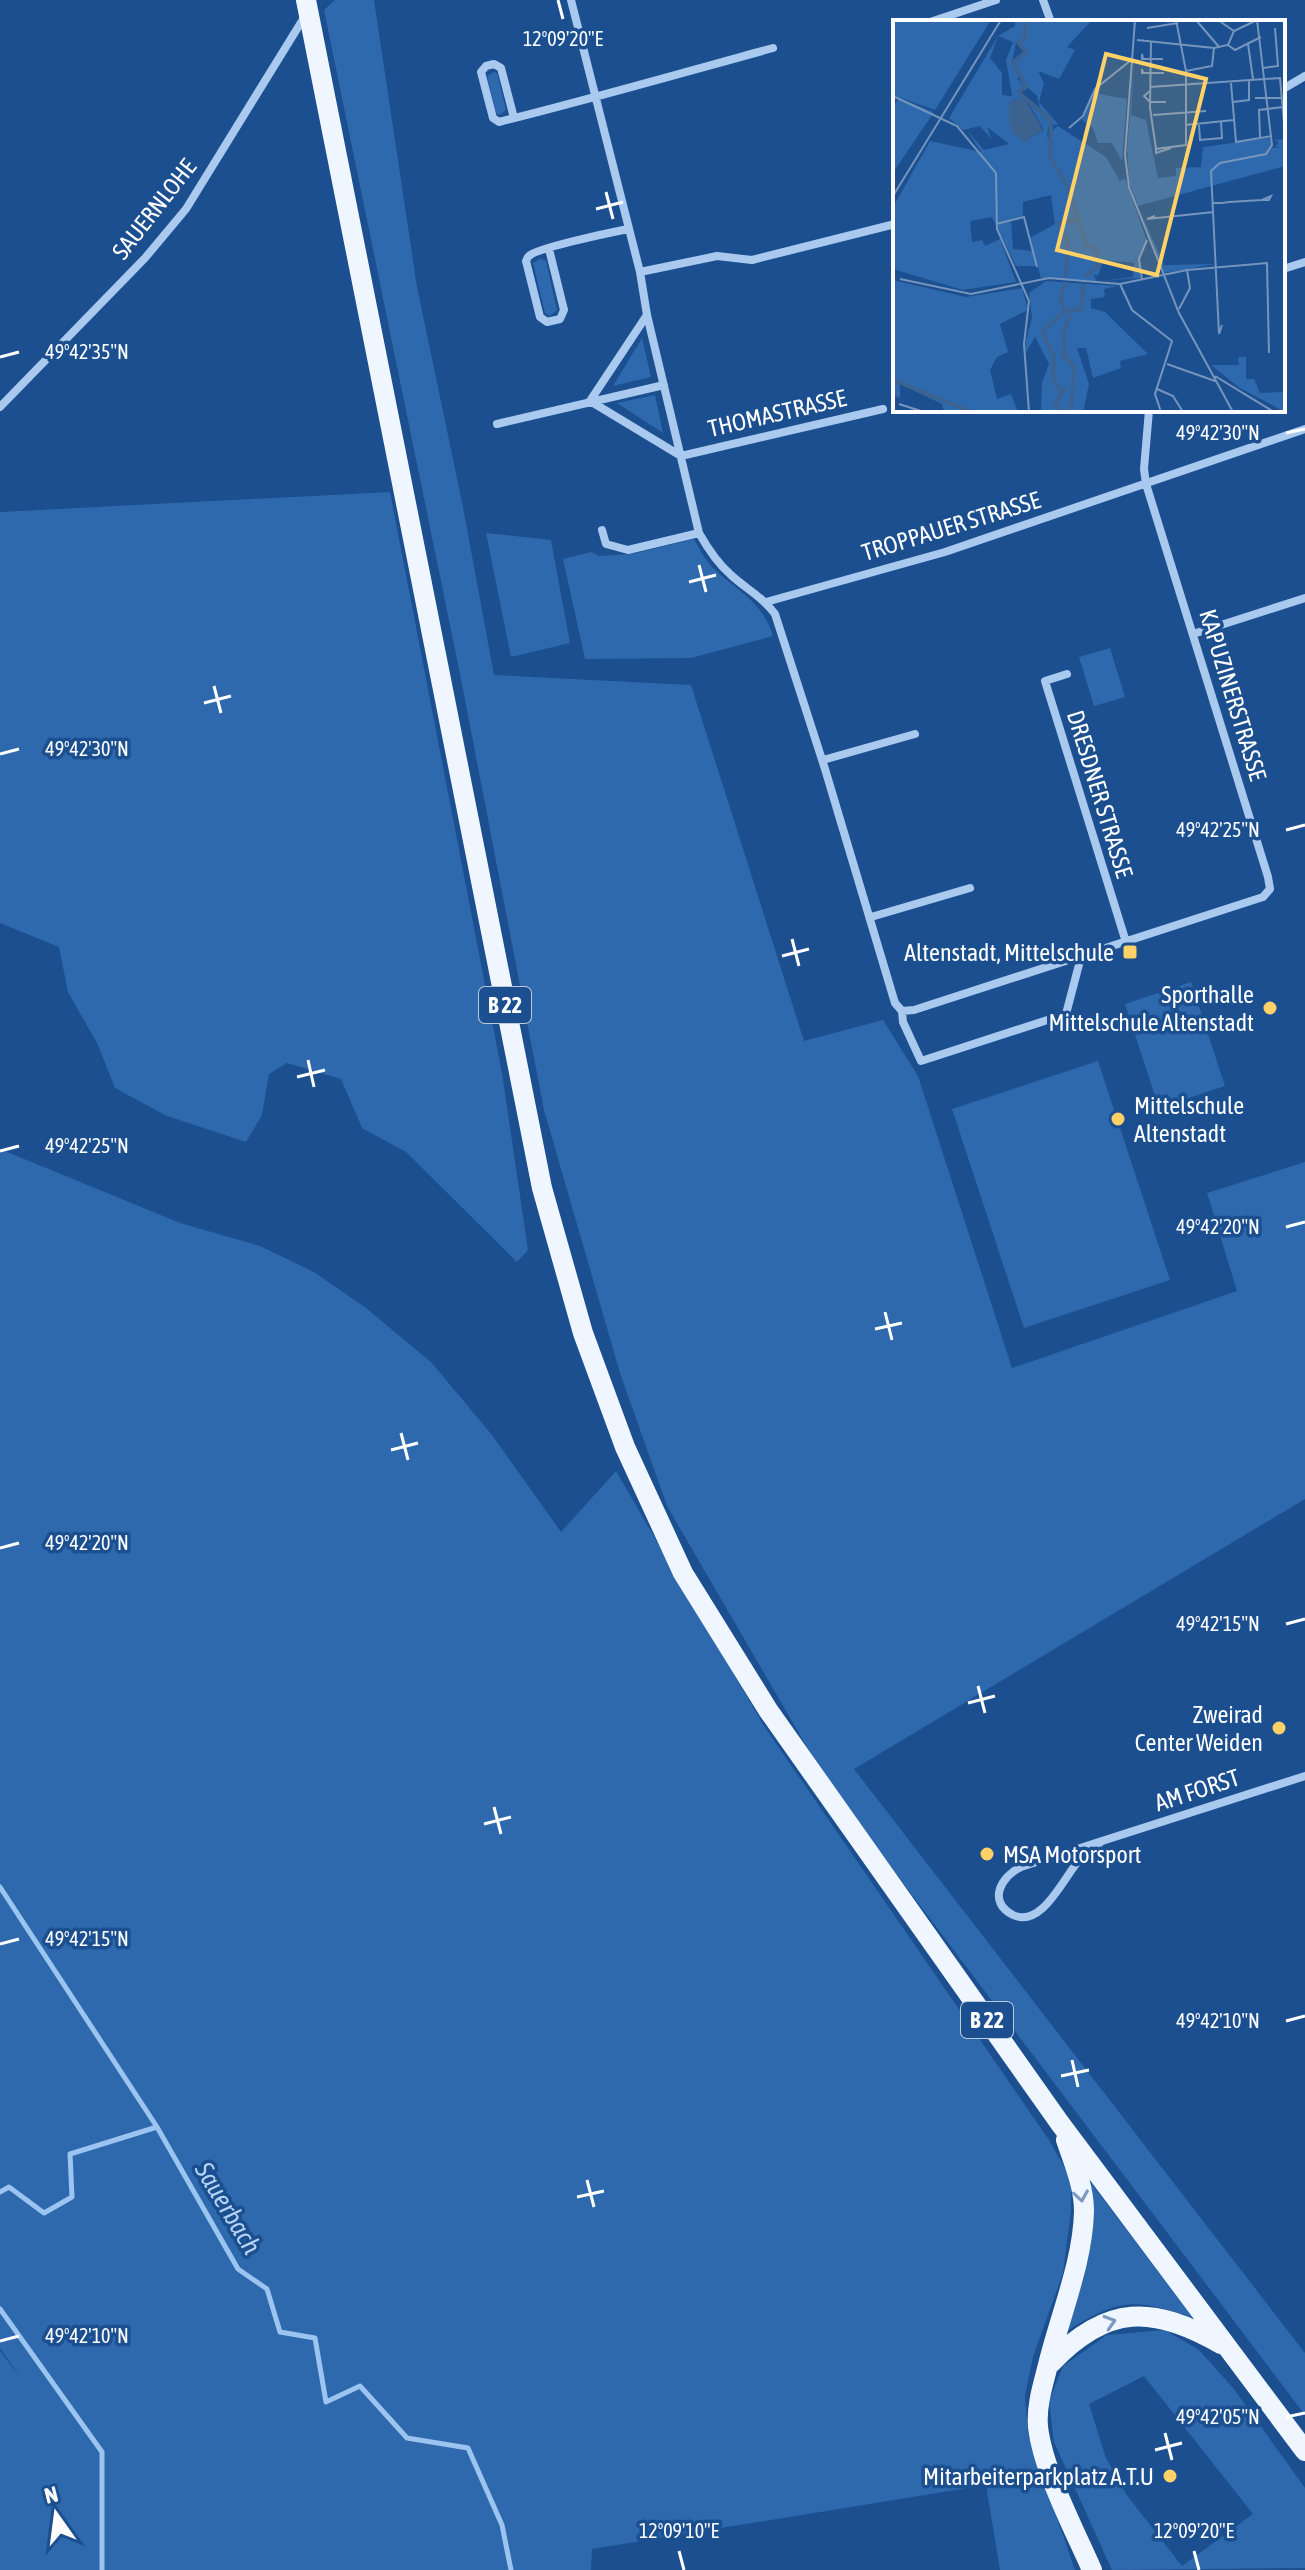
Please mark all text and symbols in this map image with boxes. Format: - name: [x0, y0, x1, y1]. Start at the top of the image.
- inset map: [893, 20, 1285, 412]
- text: 12°09'20"E: [523, 27, 604, 50]
- street label: SAUERNLOHE: [107, 154, 201, 264]
- text: 49°42'35"N: [45, 340, 129, 363]
- street label: THOMASTRASSE: [705, 384, 849, 442]
- text: 49°42'30"N: [1176, 421, 1260, 444]
- street label: TROPPAUER STRASSE: [859, 486, 1043, 566]
- street label: KAPUZINERSTRASSE: [1194, 606, 1272, 784]
- street label: DRESDNER STRASSE: [1062, 707, 1138, 881]
- text: 49°42'30"N: [45, 737, 129, 760]
- text: 49°42'25"N: [1176, 818, 1260, 841]
- place label: Altenstadt, Mittelschule: [904, 939, 1114, 966]
- marker: Altenstadt, Mittelschule: [1121, 943, 1139, 961]
- place label: Sporthalle Mittelschule Altenstadt: [1049, 981, 1254, 1036]
- road number: B 22: [479, 987, 531, 1023]
- marker: Sporthalle Mittelschule Altenstadt: [1261, 999, 1279, 1017]
- place label: Mittelschule Altenstadt: [1134, 1092, 1244, 1147]
- marker: Mittelschule Altenstadt: [1109, 1110, 1127, 1128]
- text: 49°42'25"N: [45, 1134, 129, 1157]
- text: 49°42'20"N: [1176, 1215, 1260, 1238]
- text: 49°42'20"N: [45, 1531, 129, 1554]
- text: 49°42'15"N: [1176, 1612, 1260, 1635]
- place label: Zweirad Center Weiden: [1135, 1701, 1263, 1756]
- marker: Zweirad Center Weiden: [1270, 1719, 1288, 1737]
- street label: AM FORST: [1151, 1764, 1243, 1816]
- place label: MSA Motorsport: [1003, 1841, 1142, 1868]
- marker: MSA Motorsport: [978, 1845, 996, 1863]
- text: 49°42'15"N: [45, 1927, 129, 1950]
- road number: B 22: [961, 2002, 1013, 2038]
- text: 49°42'10"N: [1176, 2009, 1260, 2032]
- water label: Sauerbach: [188, 2156, 267, 2260]
- one-way arrow: [1072, 2189, 1089, 2203]
- one-way arrow: [1103, 2315, 1117, 2331]
- text: 49°42'10"N: [45, 2324, 129, 2347]
- text: 49°42'05"N: [1176, 2405, 1260, 2428]
- place label: Mitarbeiterparkplatz A.T.U: [923, 2463, 1154, 2490]
- marker: Mitarbeiterparkplatz A.T.U: [1161, 2467, 1179, 2485]
- north arrow: [16, 2474, 96, 2554]
- text: N: [42, 2480, 61, 2509]
- text: 12°09'10"E: [639, 2519, 720, 2542]
- text: 12°09'20"E: [1154, 2519, 1235, 2542]

